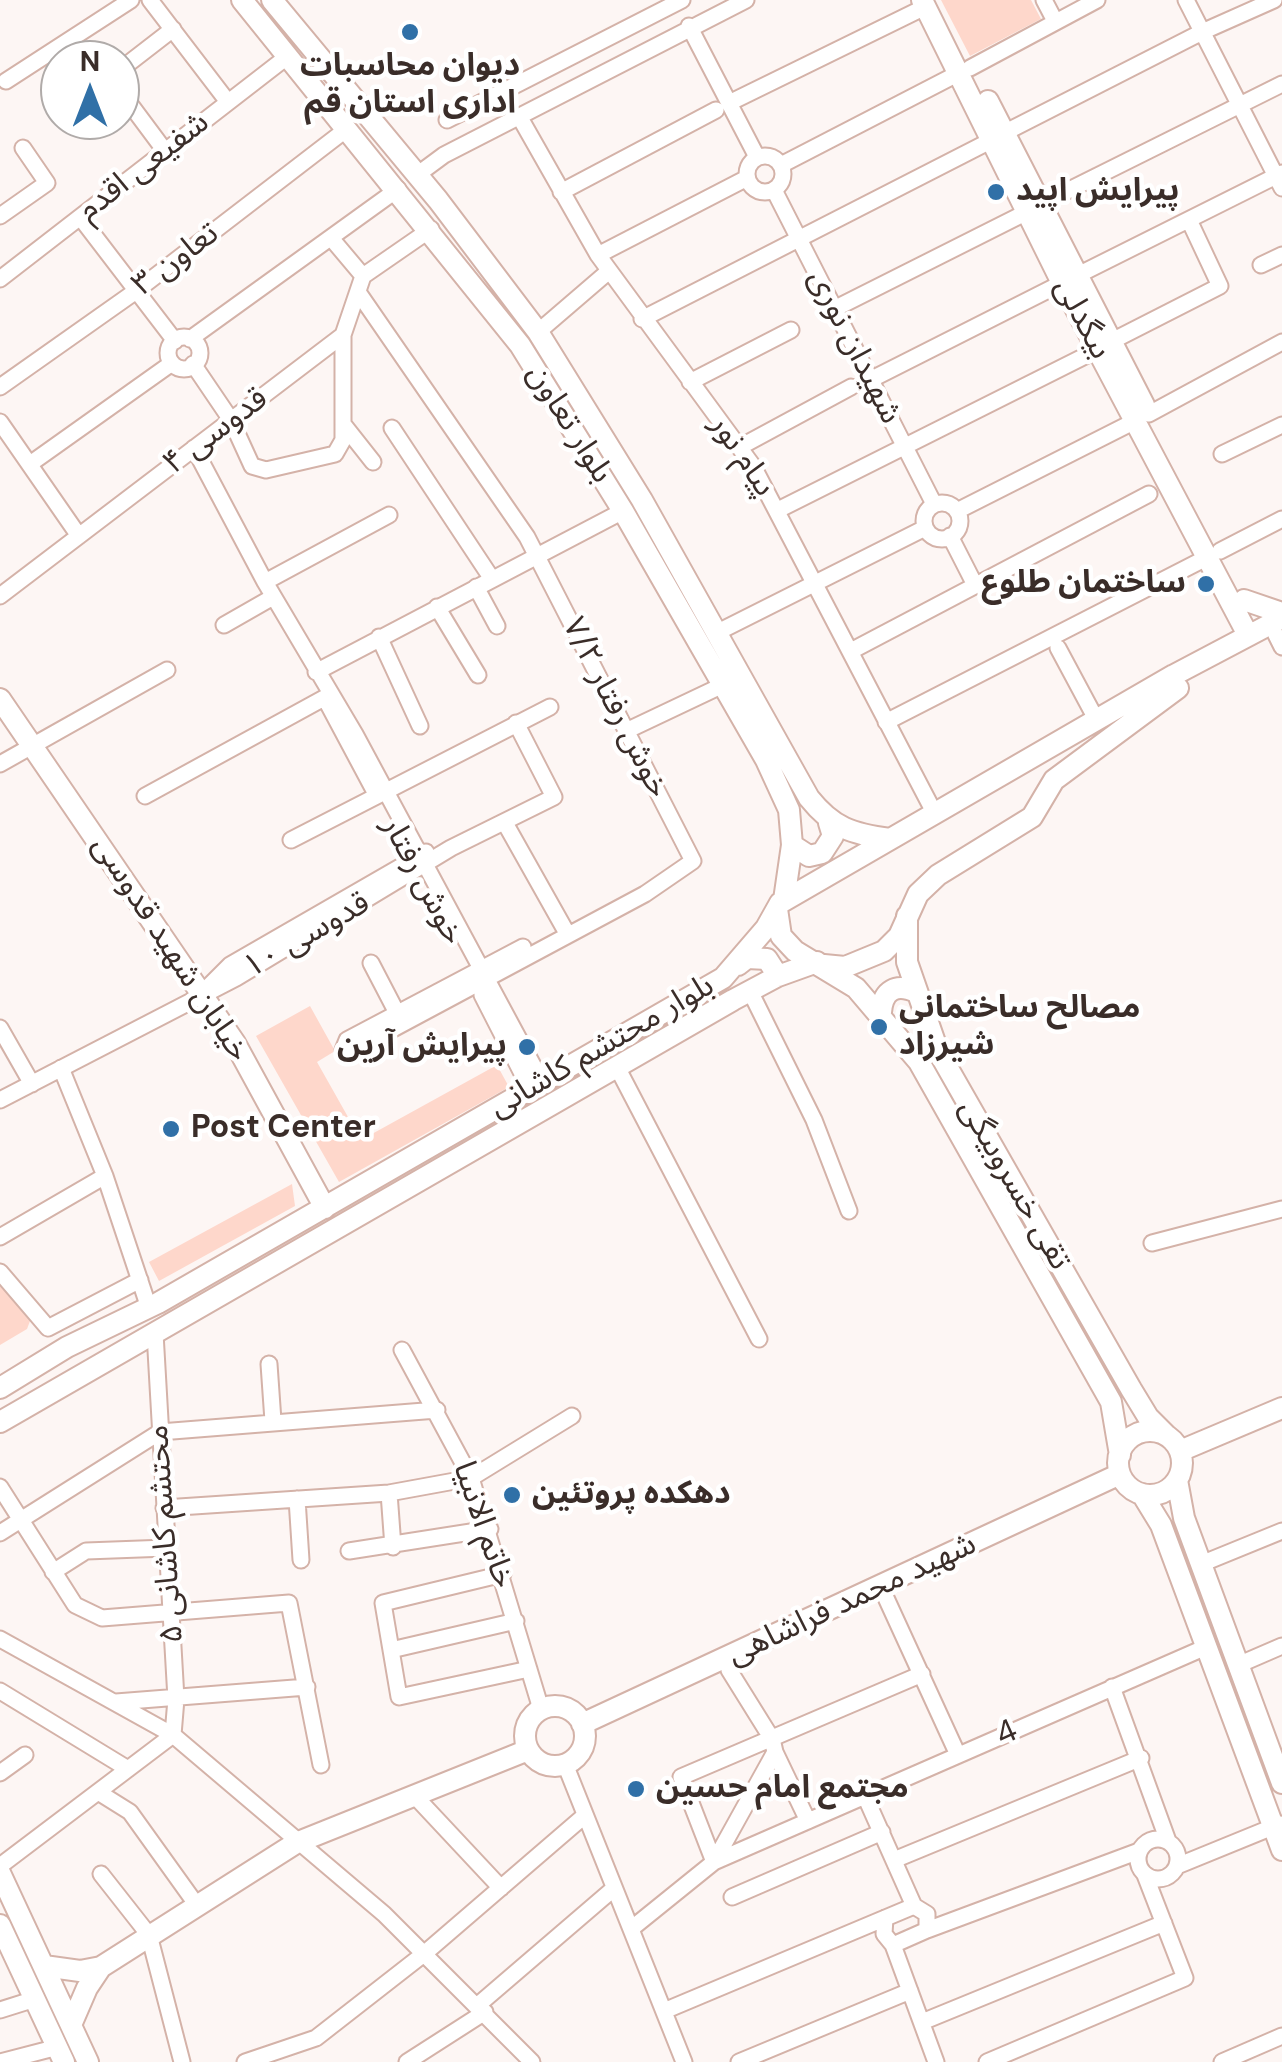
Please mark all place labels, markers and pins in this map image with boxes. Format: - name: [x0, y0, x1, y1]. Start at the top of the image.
- marker: دیوان محاسبات اداری استان قم: [399, 21, 421, 43]
- place label: دیوان محاسبات اداری استان قم: [300, 48, 520, 123]
- place label: پیرایش اپید: [1016, 173, 1180, 211]
- marker: پیرایش اپید: [985, 181, 1007, 203]
- place label: ساختمان طلوع: [981, 565, 1186, 603]
- marker: ساختمان طلوع: [1195, 573, 1217, 595]
- place label: مصالح ساختمانی شیرزاد: [899, 990, 1140, 1065]
- marker: مصالح ساختمانی شیرزاد: [868, 1016, 890, 1038]
- place label: پیرایش آرین: [337, 1028, 507, 1066]
- marker: پیرایش آرین: [516, 1036, 538, 1058]
- place label: Post Center: [191, 1110, 376, 1148]
- marker: Post Center: [160, 1118, 182, 1140]
- place label: دهکده پروتئین: [532, 1476, 731, 1514]
- marker: دهکده پروتئین: [501, 1484, 523, 1506]
- place label: مجتمع امام حسین: [656, 1770, 909, 1808]
- marker: مجتمع امام حسین: [625, 1778, 647, 1800]

